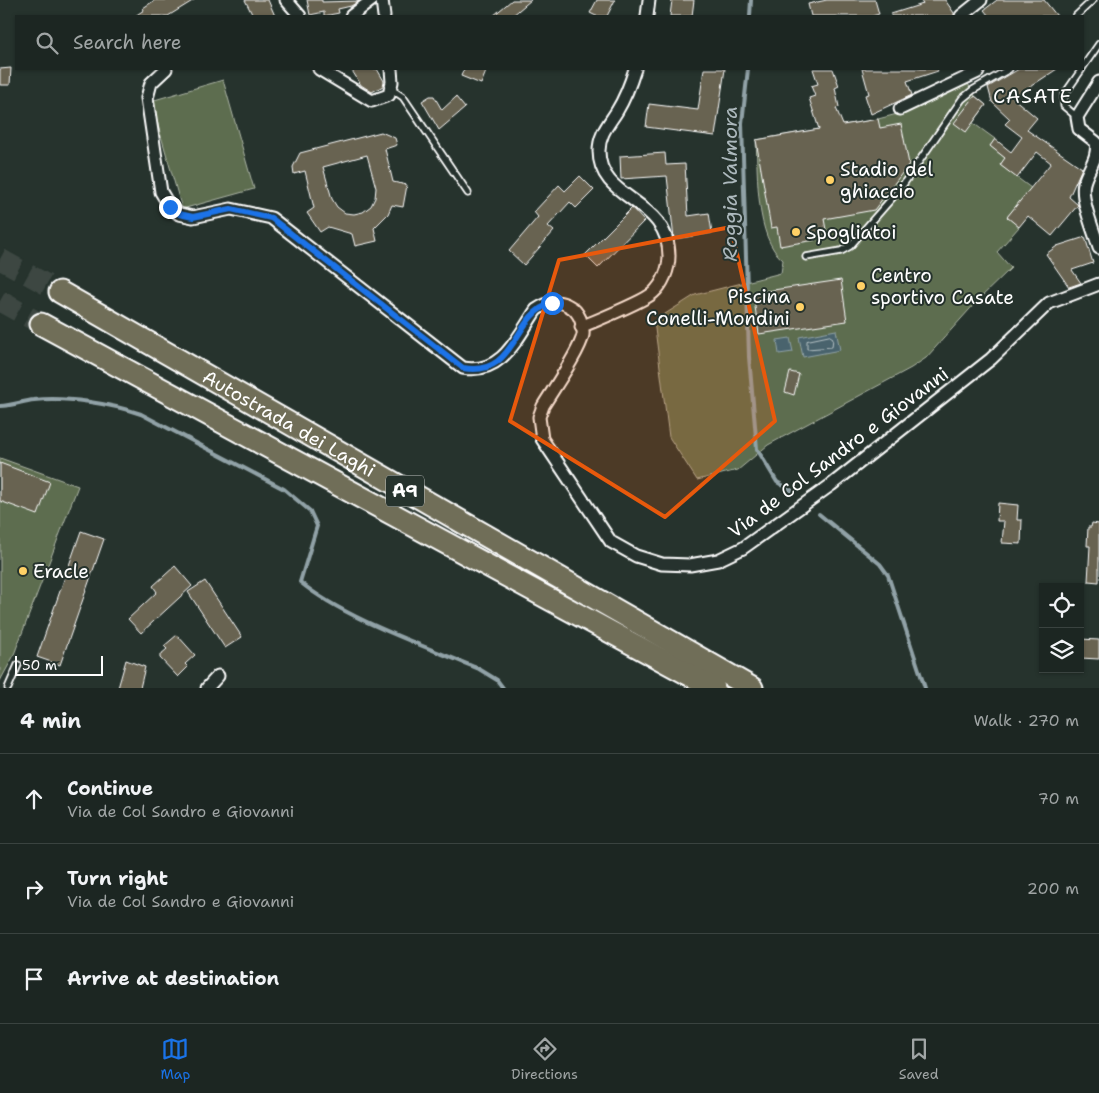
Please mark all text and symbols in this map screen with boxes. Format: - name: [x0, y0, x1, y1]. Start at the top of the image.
- search box: [15, 15, 1084, 70]
- icon: search: [33, 29, 61, 57]
- text: Search here: [73, 30, 182, 55]
- district label: CASATE: [993, 83, 1073, 109]
- water label: Roggia Valmora: [717, 106, 743, 262]
- place label: Stadio del ghiaccio: [840, 157, 933, 204]
- marker: Stadio del ghiaccio: [824, 174, 836, 186]
- route end: [159, 196, 182, 219]
- place label: Spogliatoi: [806, 220, 897, 245]
- marker: Spogliatoi: [790, 226, 802, 238]
- place label: Centro sportivo Casate: [871, 263, 1014, 310]
- marker: Centro sportivo Casate: [855, 280, 867, 292]
- place label: Piscina Conelli-Mondini: [646, 284, 790, 331]
- route start: [541, 292, 564, 315]
- marker: Piscina Conelli-Mondini: [794, 301, 806, 313]
- street label: Via de Col Sandro e Giovanni: [723, 361, 954, 544]
- street label: Autostrada dei Laghi: [198, 364, 380, 483]
- road number: A9: [386, 476, 424, 506]
- place label: Eracle: [33, 559, 89, 584]
- marker: Eracle: [17, 565, 29, 577]
- map controls: [1039, 583, 1084, 673]
- button: locate: [1039, 583, 1084, 628]
- button: layers: [1039, 628, 1084, 673]
- scale bar: [15, 653, 102, 676]
- text: 50 m: [22, 656, 57, 674]
- text: 4 min: [20, 707, 81, 735]
- text: Walk · 270 m: [974, 710, 1079, 731]
- text: Continue: [67, 776, 153, 801]
- icon: ahead: [20, 785, 48, 813]
- text: 70 m: [1038, 788, 1079, 809]
- text: Via de Col Sandro e Giovanni: [67, 801, 294, 822]
- text: Turn right: [67, 866, 168, 891]
- icon: right: [20, 875, 48, 903]
- text: 200 m: [1027, 878, 1079, 899]
- text: Via de Col Sandro e Giovanni: [67, 891, 294, 912]
- icon: arrive: [20, 965, 48, 993]
- text: Arrive at destination: [67, 966, 279, 991]
- tab: Map: [160, 1035, 190, 1083]
- tab: Directions: [511, 1035, 578, 1083]
- tab: Saved: [899, 1035, 939, 1083]

